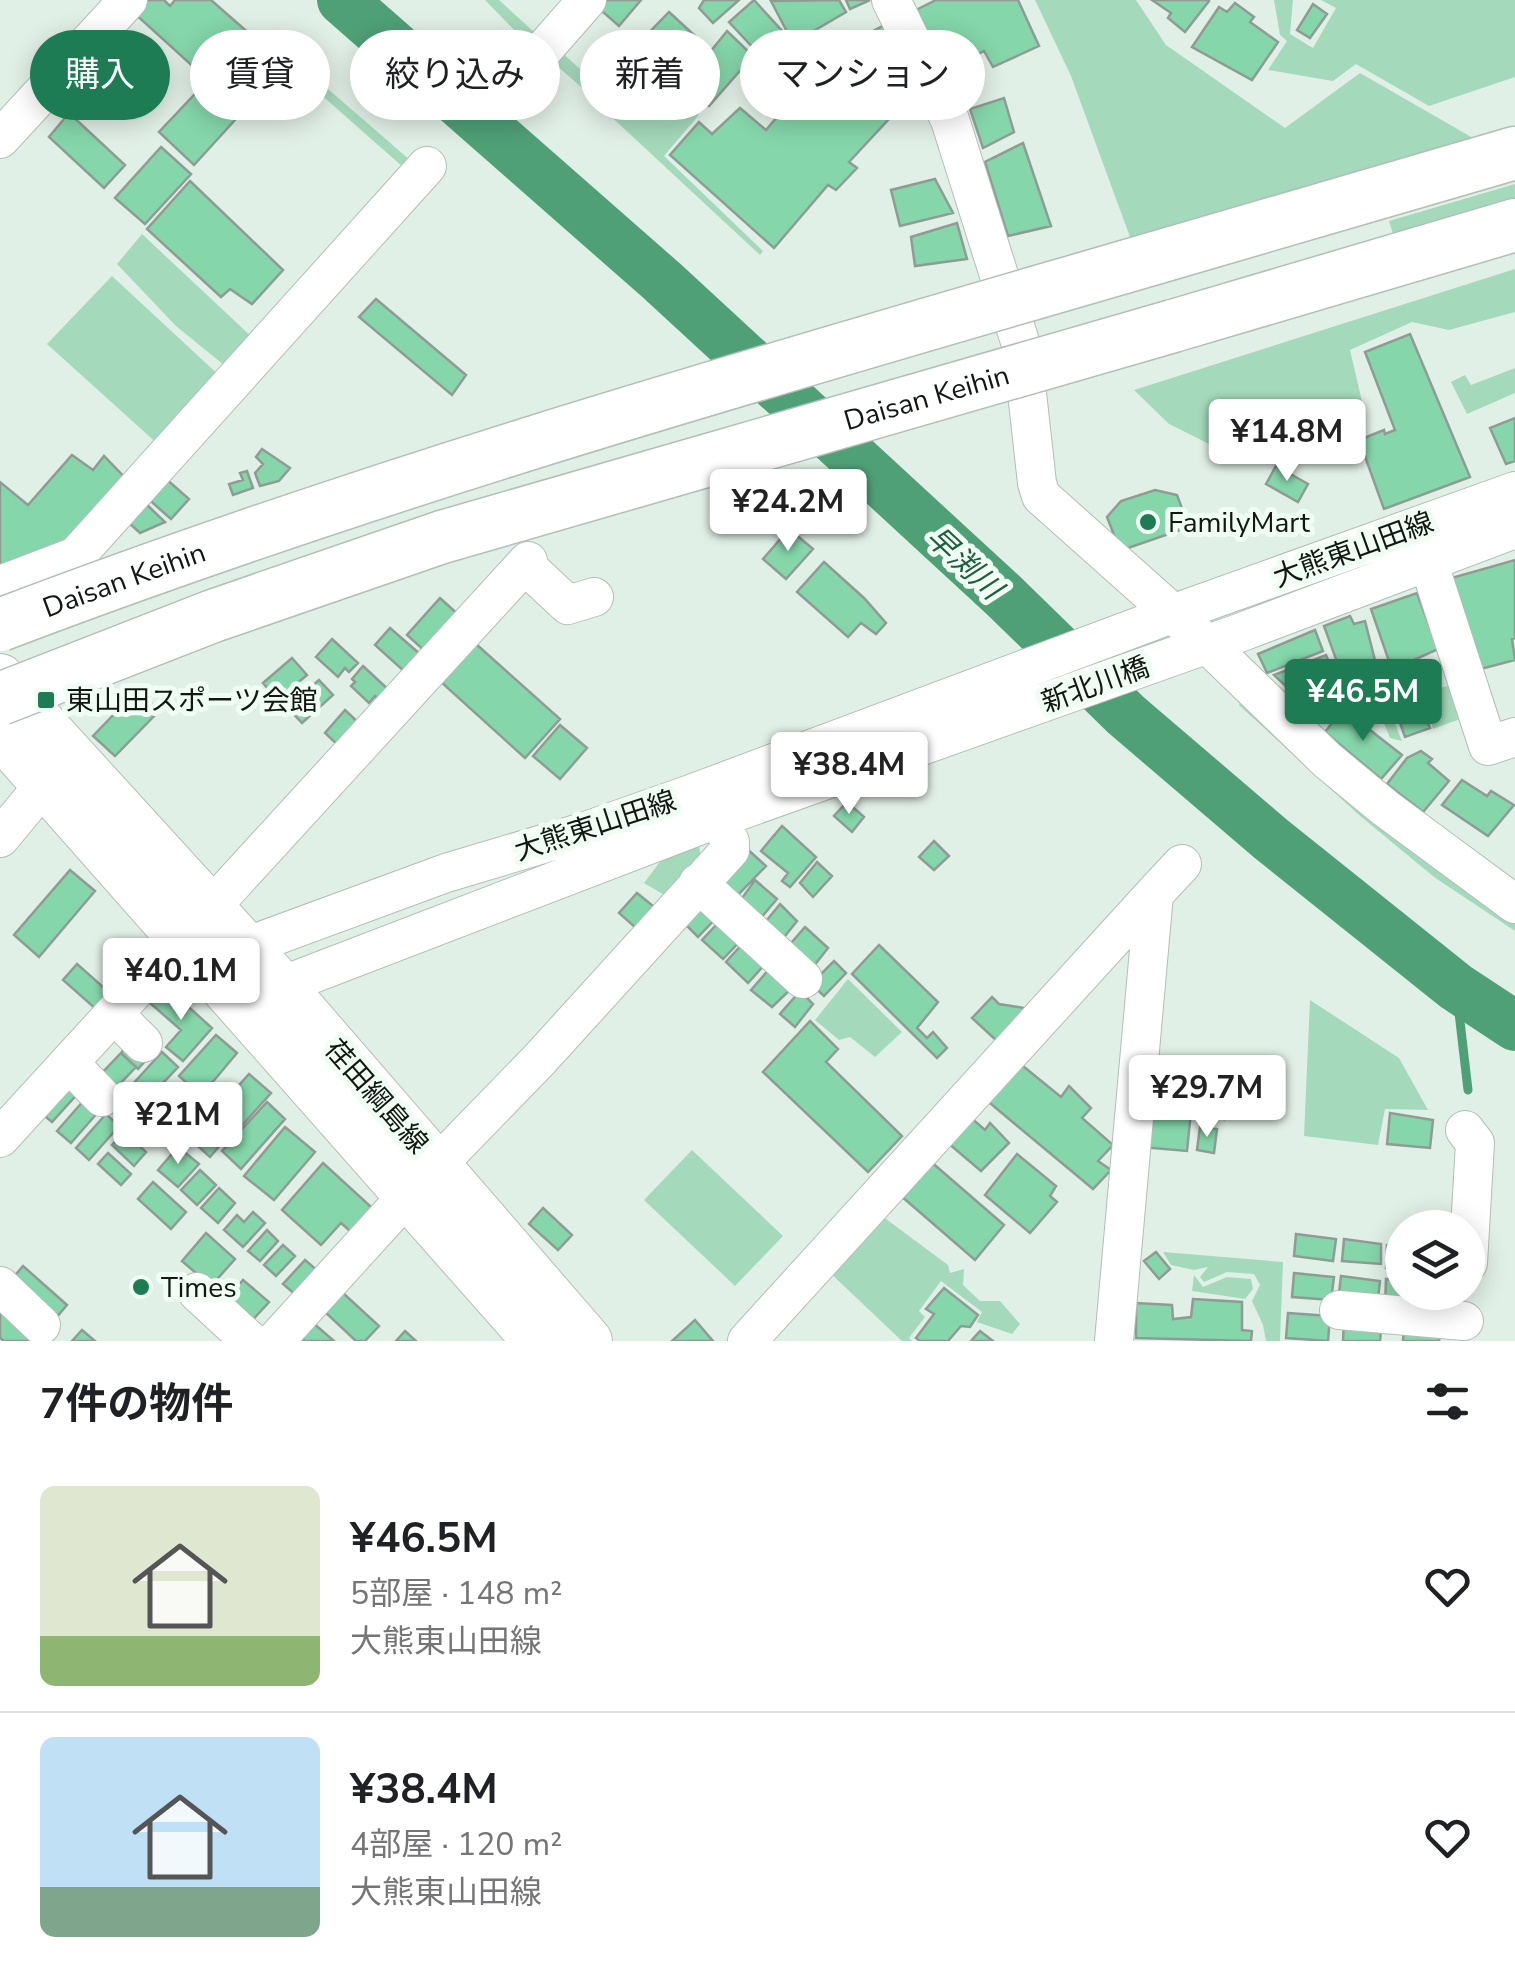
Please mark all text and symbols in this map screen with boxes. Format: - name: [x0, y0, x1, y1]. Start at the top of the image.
- chip: 購入: [30, 30, 170, 120]
- chip: 賃貸: [190, 30, 330, 120]
- chip: 絞り込み: [350, 30, 560, 120]
- chip: 新着: [580, 30, 720, 120]
- chip: マンション: [740, 30, 985, 120]
- street label: Daisan Keihin: [840, 356, 1014, 440]
- pin: ¥14.8M: [1206, 399, 1368, 484]
- text: ¥14.8M: [1231, 410, 1343, 453]
- pin: ¥24.2M: [707, 469, 869, 554]
- text: ¥24.2M: [732, 480, 844, 523]
- street label: 大熊東山田線: [1268, 503, 1439, 597]
- place label: FamilyMart: [1168, 504, 1310, 542]
- marker: FamilyMart: [1137, 511, 1159, 533]
- water label: 早渕川: [917, 518, 1013, 611]
- street label: Daisan Keihin: [37, 534, 211, 627]
- street label: 新北川橋: [1036, 648, 1154, 722]
- pin: ¥46.5M: [1282, 659, 1444, 744]
- text: ¥46.5M: [1307, 670, 1419, 713]
- place label: 東山田スポーツ会館: [66, 682, 317, 720]
- marker: 東山田スポーツ会館: [35, 689, 57, 711]
- pin: ¥38.4M: [768, 732, 930, 817]
- text: ¥38.4M: [793, 743, 905, 786]
- street label: 大熊東山田線: [510, 782, 681, 870]
- pin: ¥40.1M: [100, 938, 262, 1023]
- text: ¥40.1M: [125, 949, 237, 992]
- street label: 荏田綱島線: [316, 1031, 437, 1162]
- pin: ¥29.7M: [1126, 1055, 1288, 1140]
- text: ¥29.7M: [1151, 1066, 1263, 1109]
- pin: ¥21M: [119, 1082, 237, 1167]
- text: ¥21M: [135, 1093, 221, 1136]
- map controls: [1385, 1210, 1485, 1310]
- button: layers: [1385, 1210, 1485, 1310]
- place label: Times: [161, 1269, 237, 1307]
- marker: Times: [130, 1276, 152, 1298]
- icon: filters: [1420, 1374, 1475, 1429]
- text: 7件の物件: [40, 1376, 233, 1433]
- text: ¥46.5M: [350, 1510, 498, 1567]
- icon: home: [120, 1526, 240, 1646]
- icon: heart: [1420, 1559, 1475, 1614]
- text: 5部屋 · 148 m²: [350, 1572, 562, 1615]
- text: 大熊東山田線: [350, 1620, 542, 1663]
- text: ¥38.4M: [350, 1761, 498, 1818]
- icon: home: [120, 1777, 240, 1897]
- icon: heart: [1420, 1810, 1475, 1865]
- text: 4部屋 · 120 m²: [350, 1823, 562, 1866]
- text: 大熊東山田線: [350, 1871, 542, 1914]

